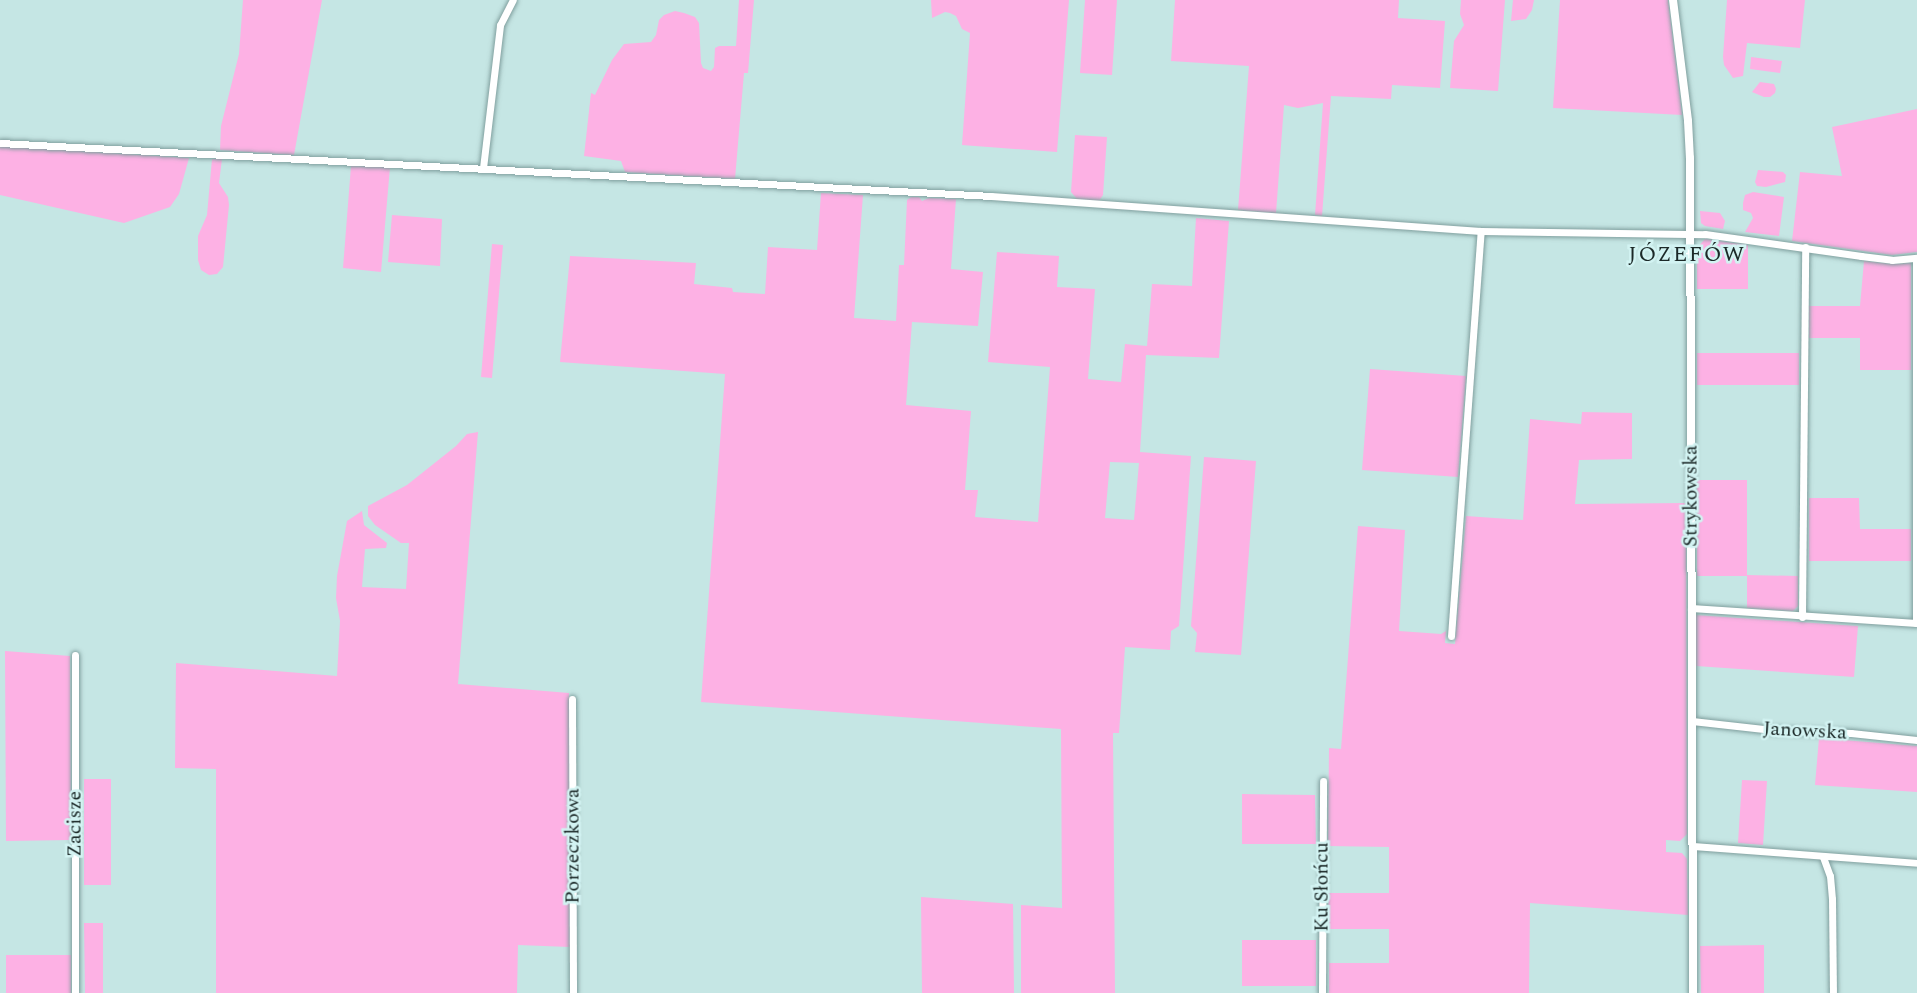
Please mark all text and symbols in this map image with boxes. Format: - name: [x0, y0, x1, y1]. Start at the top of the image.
- district label: JÓZEFÓW: [1628, 242, 1746, 268]
- street label: Strykowska: [1679, 445, 1703, 547]
- street label: Janowska: [1763, 717, 1847, 745]
- street label: Porzeczkowa: [561, 788, 585, 904]
- street label: Zacisze: [63, 791, 87, 857]
- street label: Ku Słońcu: [1310, 842, 1334, 932]

